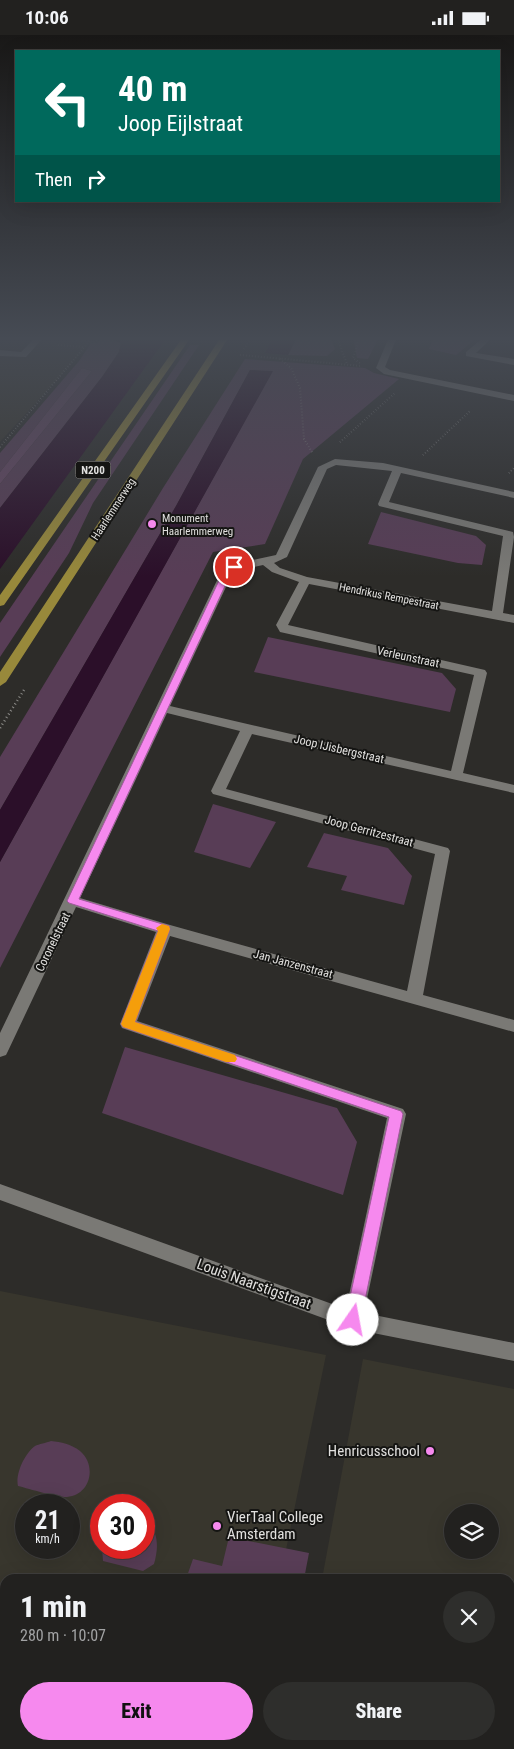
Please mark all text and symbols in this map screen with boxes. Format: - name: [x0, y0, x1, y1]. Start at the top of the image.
- text: 10:06: [25, 6, 69, 29]
- text: 40 m: [118, 69, 187, 110]
- icon: left: [35, 70, 100, 135]
- text: Joop Eijlstraat: [118, 111, 243, 136]
- icon: right: [82, 165, 110, 193]
- text: Then: [35, 168, 72, 191]
- road number: N200: [76, 461, 110, 479]
- street label: Haarlemmerweg: [89, 476, 138, 543]
- place label: Monument Haarlemmerweg: [162, 512, 233, 538]
- marker: Monument Haarlemmerweg: [146, 518, 158, 530]
- pin: [213, 546, 255, 588]
- icon: arrive: [220, 553, 248, 581]
- street label: Hendrikus Rempestraat: [338, 580, 440, 613]
- street label: Verleunstraat: [376, 644, 441, 671]
- street label: Joop IJisbergstraat: [293, 732, 386, 766]
- street label: Joop Gerritzestraat: [323, 812, 415, 850]
- street label: Coronelstraat: [33, 910, 74, 974]
- street label: Jan Janzenstraat: [252, 947, 335, 981]
- street label: Louis Naarstigstraat: [194, 1255, 314, 1313]
- position arrow: [326, 1293, 378, 1345]
- place label: Henricusschool: [328, 1442, 420, 1460]
- marker: Henricusschool: [424, 1445, 436, 1457]
- speed limit sign: 30: [90, 1494, 155, 1559]
- map controls: [444, 1504, 499, 1559]
- button: layers: [444, 1504, 499, 1559]
- text: 21: [35, 1506, 60, 1535]
- place label: VierTaal College Amsterdam: [227, 1508, 323, 1543]
- marker: VierTaal College Amsterdam: [211, 1520, 223, 1532]
- text: km/h: [35, 1532, 60, 1546]
- text: 1 min: [20, 1589, 87, 1624]
- button: close: [443, 1591, 495, 1643]
- text: 280 m · 10:07: [20, 1626, 106, 1645]
- button: Exit: [20, 1682, 253, 1740]
- button: Share: [263, 1682, 495, 1740]

